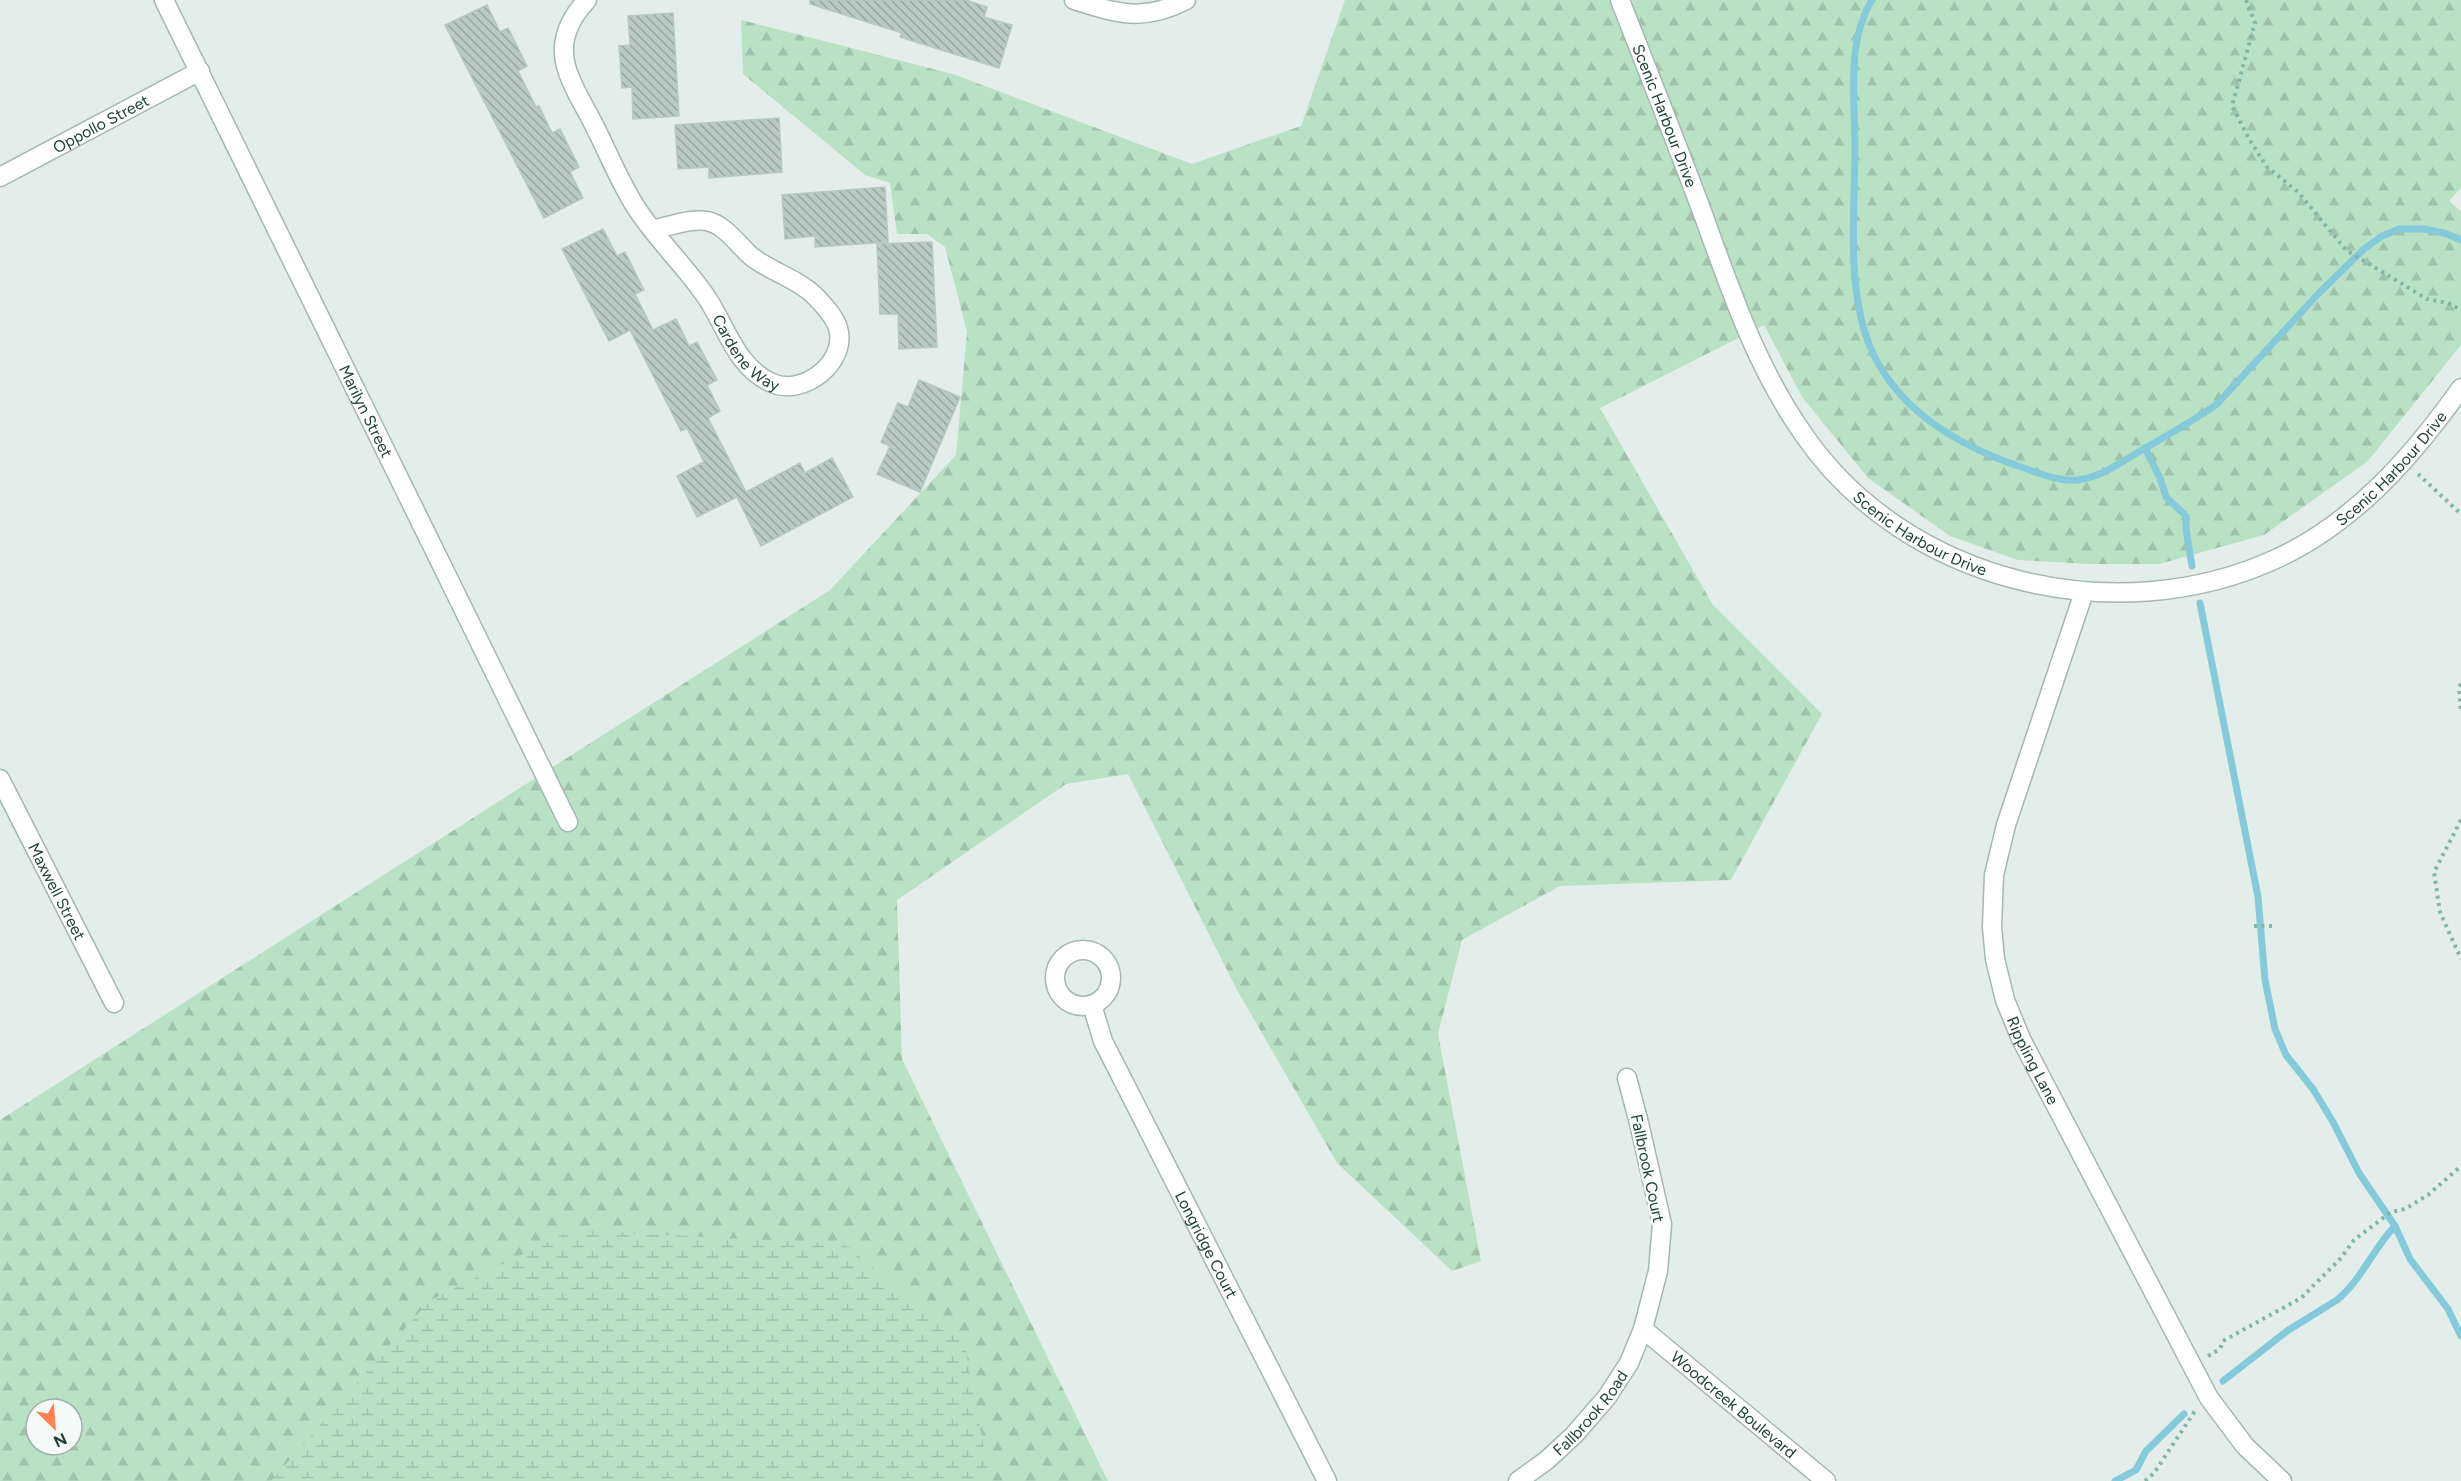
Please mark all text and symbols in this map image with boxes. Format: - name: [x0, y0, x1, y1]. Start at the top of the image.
- street label: Scenic Harbour Drive: [1628, 41, 1701, 190]
- street label: Oppollo Street: [50, 91, 152, 157]
- street label: Cardene Way: [708, 311, 782, 395]
- street label: Marilyn Street: [335, 362, 396, 461]
- street label: Scenic Harbour Drive: [2332, 407, 2451, 530]
- street label: Scenic Harbour Drive: [1849, 487, 1989, 580]
- street label: Maxwell Street: [24, 840, 89, 943]
- street label: Rippling Lane: [2003, 1013, 2063, 1108]
- street label: Fallbrook Court: [1627, 1112, 1668, 1224]
- street label: Longridge Court: [1171, 1188, 1241, 1302]
- street label: Woodcreek Boulevard: [1667, 1347, 1800, 1462]
- street label: Fallbrook Road: [1549, 1367, 1632, 1460]
- north arrow: [24, 1397, 84, 1457]
- text: N: [51, 1429, 70, 1451]

